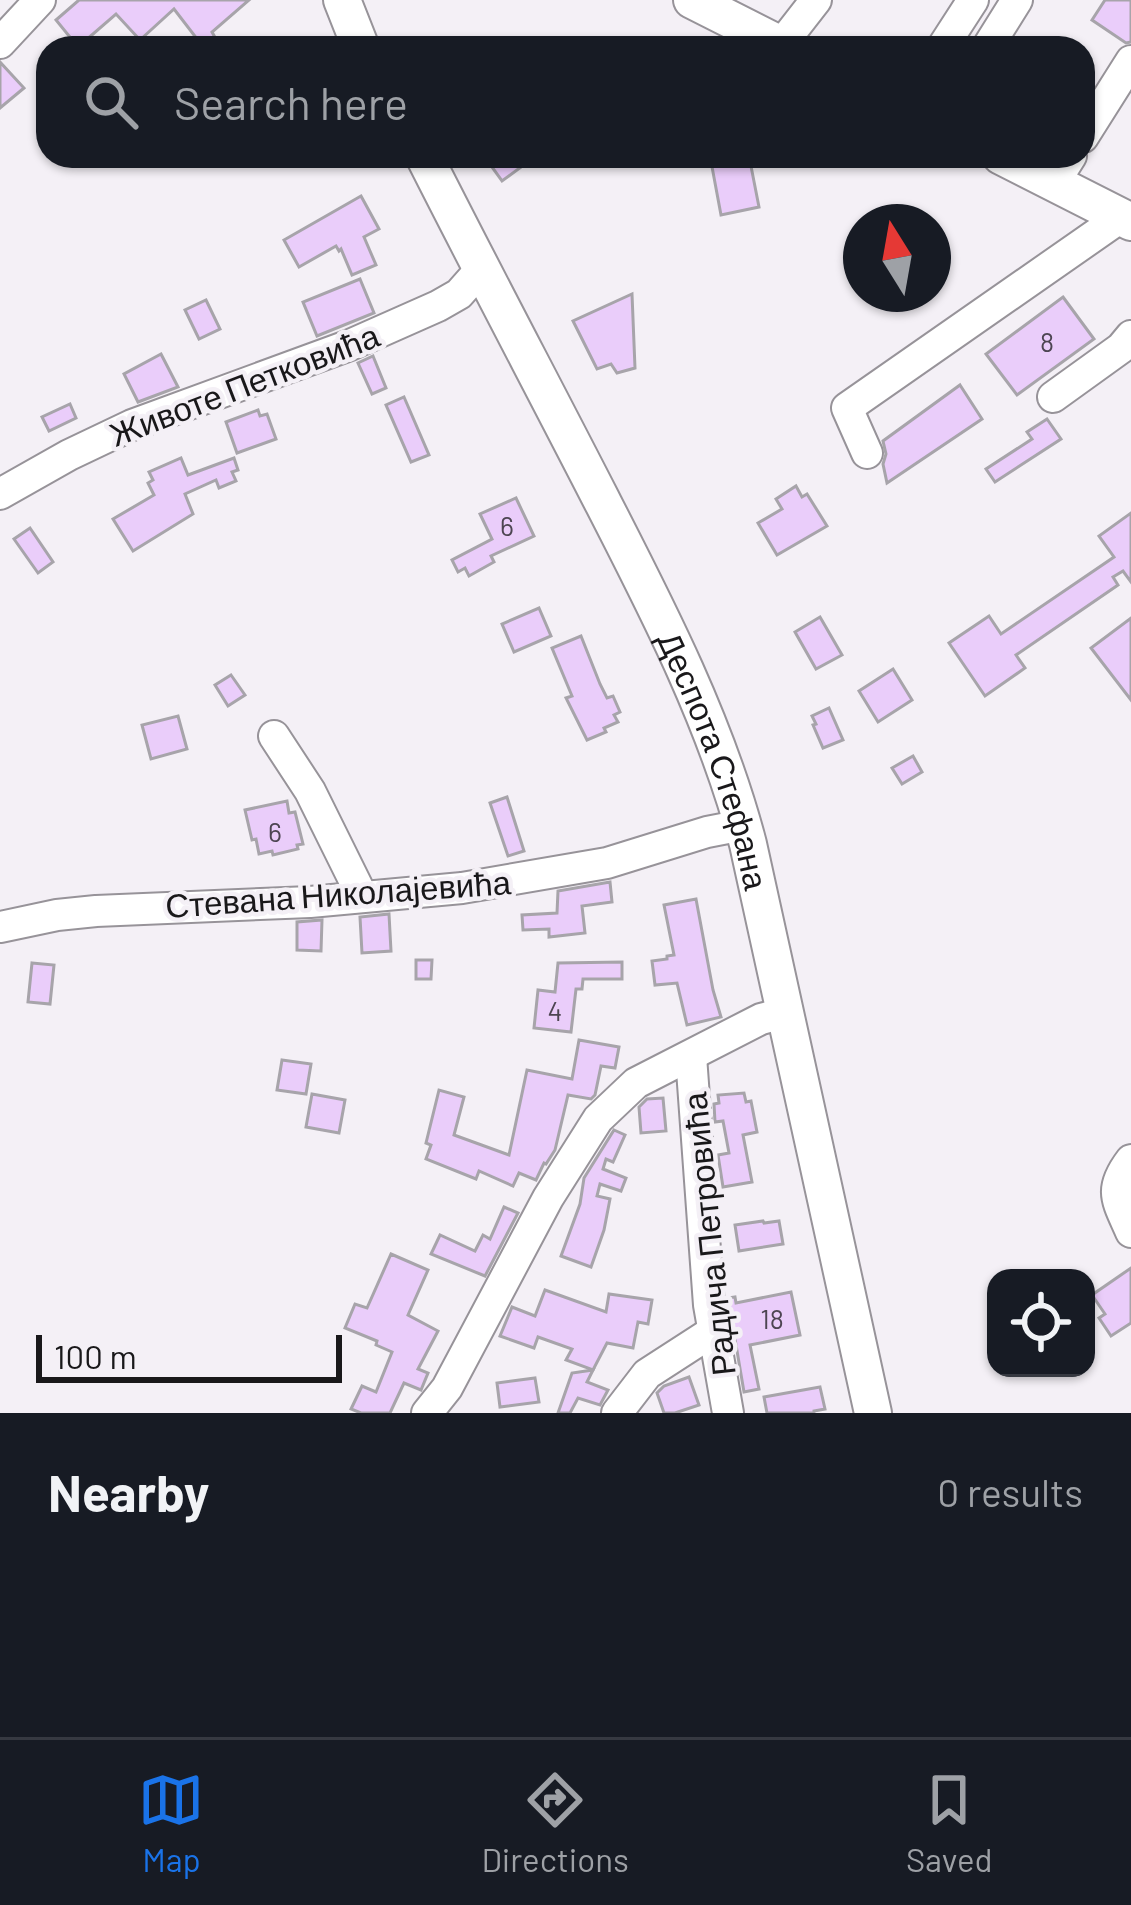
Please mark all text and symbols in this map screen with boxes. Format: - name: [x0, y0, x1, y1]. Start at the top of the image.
- search box: [36, 36, 1095, 168]
- icon: search: [78, 69, 144, 135]
- text: Search here: [174, 75, 408, 129]
- north arrow: [843, 204, 951, 312]
- street label: Животе Петковића: [104, 314, 385, 454]
- house number: 8: [1040, 325, 1054, 357]
- house number: 6: [500, 509, 514, 541]
- street label: Деспота Стефана: [650, 625, 778, 894]
- house number: 6: [268, 815, 282, 847]
- street label: Стевана Николајевића: [164, 861, 513, 925]
- house number: 4: [548, 994, 562, 1026]
- street label: Радича Петровића: [673, 1090, 743, 1378]
- map controls: [987, 1269, 1095, 1377]
- button: locate: [987, 1269, 1095, 1377]
- house number: 18: [760, 1302, 784, 1334]
- scale bar: [36, 1329, 342, 1382]
- text: 100 m: [54, 1336, 137, 1376]
- text: Nearby: [48, 1461, 209, 1522]
- text: 0 results: [937, 1468, 1083, 1515]
- tab: Map: [138, 1767, 204, 1879]
- tab: Directions: [481, 1767, 629, 1879]
- tab: Saved: [906, 1767, 993, 1879]

